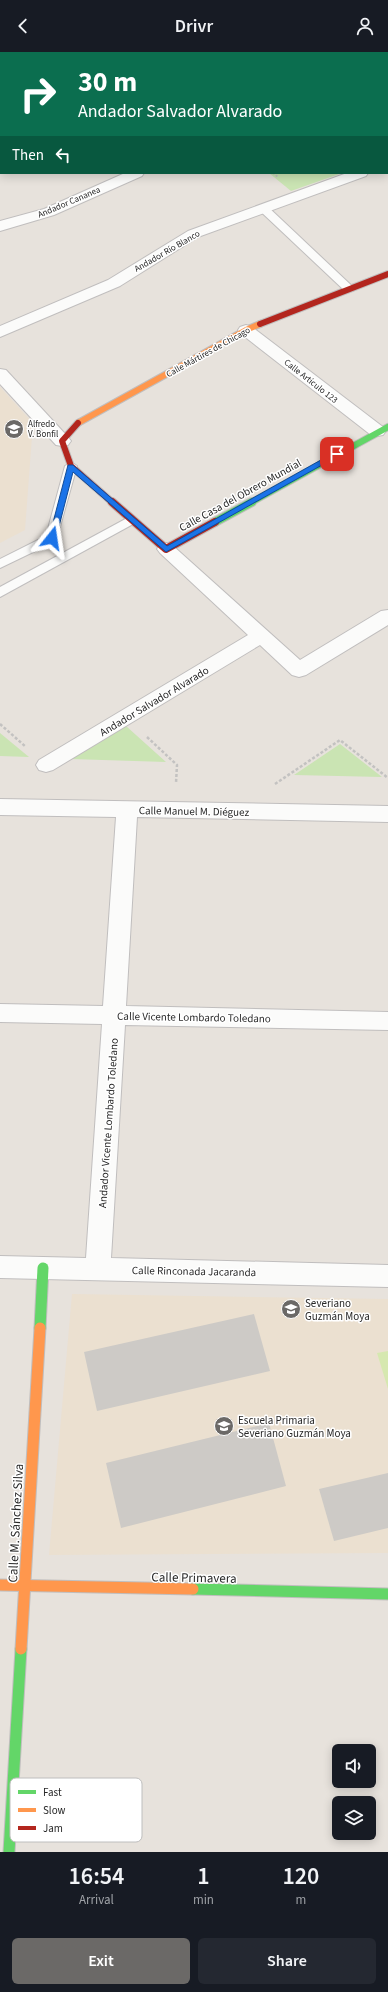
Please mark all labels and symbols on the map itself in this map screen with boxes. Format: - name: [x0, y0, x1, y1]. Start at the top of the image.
- street label: Andador Cananea: [36, 183, 103, 222]
- street label: Andador Río Blanco: [132, 227, 203, 276]
- street label: Calle Mártires de Chicago: [164, 324, 253, 381]
- street label: Calle Artículo 123: [281, 356, 341, 407]
- school or university icon: Alfredo V. Bonfil: [3, 418, 25, 440]
- place label: Alfredo V. Bonfil: [28, 418, 58, 441]
- pin: [320, 437, 354, 471]
- street label: Calle Casa del Obrero Mundial: [177, 455, 304, 535]
- position arrow: [31, 517, 73, 559]
- street label: Andador Salvador Alvarado: [97, 663, 212, 740]
- street label: Calle Manuel M. Diéguez: [139, 803, 250, 820]
- street label: Calle Vicente Lombardo Toledano: [117, 1009, 271, 1026]
- street label: Andador Vicente Lombardo Toledano: [95, 1038, 122, 1209]
- street label: Calle Rinconada Jacaranda: [132, 1263, 256, 1280]
- place label: Severiano Guzmán Moya: [305, 1296, 370, 1324]
- school or university icon: Severiano Guzmán Moya: [280, 1298, 302, 1320]
- place label: Escuela Primaria Severiano Guzmán Moya: [238, 1413, 351, 1441]
- school or university icon: Escuela Primaria Severiano Guzmán Moya: [213, 1415, 235, 1437]
- street label: Calle M. Sánchez Silva: [4, 1463, 28, 1583]
- street label: Calle Primavera: [151, 1568, 237, 1588]
- legend: [10, 1778, 142, 1842]
- text: Fast: [43, 1785, 62, 1800]
- text: Slow: [43, 1803, 66, 1818]
- text: Jam: [43, 1821, 63, 1836]

